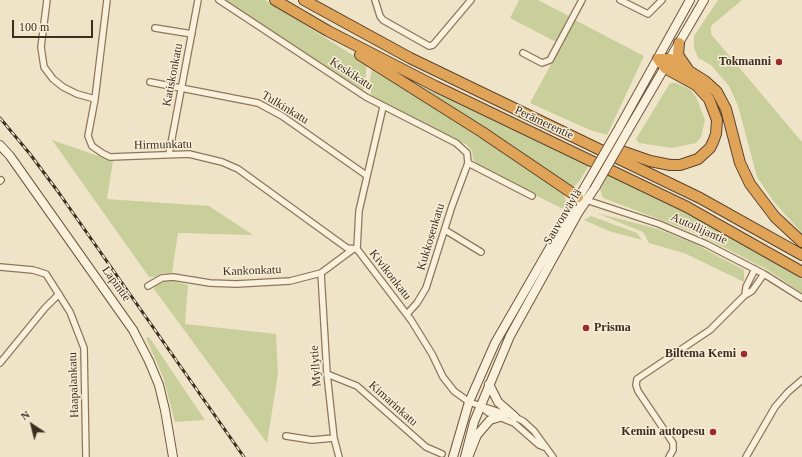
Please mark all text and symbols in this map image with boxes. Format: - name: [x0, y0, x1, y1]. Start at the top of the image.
- scale bar: [14, 12, 95, 38]
- text: 100 m: [19, 20, 49, 34]
- street label: Katiskonkatu: [160, 42, 186, 108]
- street label: Keskikatu: [327, 55, 375, 93]
- place label: Tokmanni: [719, 55, 771, 69]
- marker: Tokmanni: [774, 57, 784, 67]
- street label: Tulkinkatu: [259, 88, 311, 128]
- street label: Perämerentie: [512, 103, 576, 143]
- street label: Hirmunkatu: [134, 137, 192, 153]
- street label: Sauvonväylä: [541, 187, 585, 247]
- street label: Kukkosenkatu: [414, 202, 448, 272]
- street label: Autoilijantie: [668, 210, 730, 248]
- street label: Kivikonkatu: [366, 247, 414, 303]
- street label: Kankonkatu: [222, 263, 282, 279]
- street label: Lapintie: [98, 264, 134, 304]
- place label: Prisma: [594, 321, 631, 335]
- marker: Prisma: [581, 323, 591, 333]
- street label: Myllytie: [307, 345, 325, 387]
- place label: Biltema Kemi: [665, 347, 736, 361]
- marker: Biltema Kemi: [739, 349, 749, 359]
- street label: Haapalankatu: [66, 352, 82, 418]
- street label: Kimarinkatu: [366, 378, 420, 430]
- north arrow: [12, 405, 52, 445]
- text: N: [18, 408, 32, 422]
- place label: Kemin autopesu: [621, 425, 705, 439]
- marker: Kemin autopesu: [708, 427, 718, 437]

